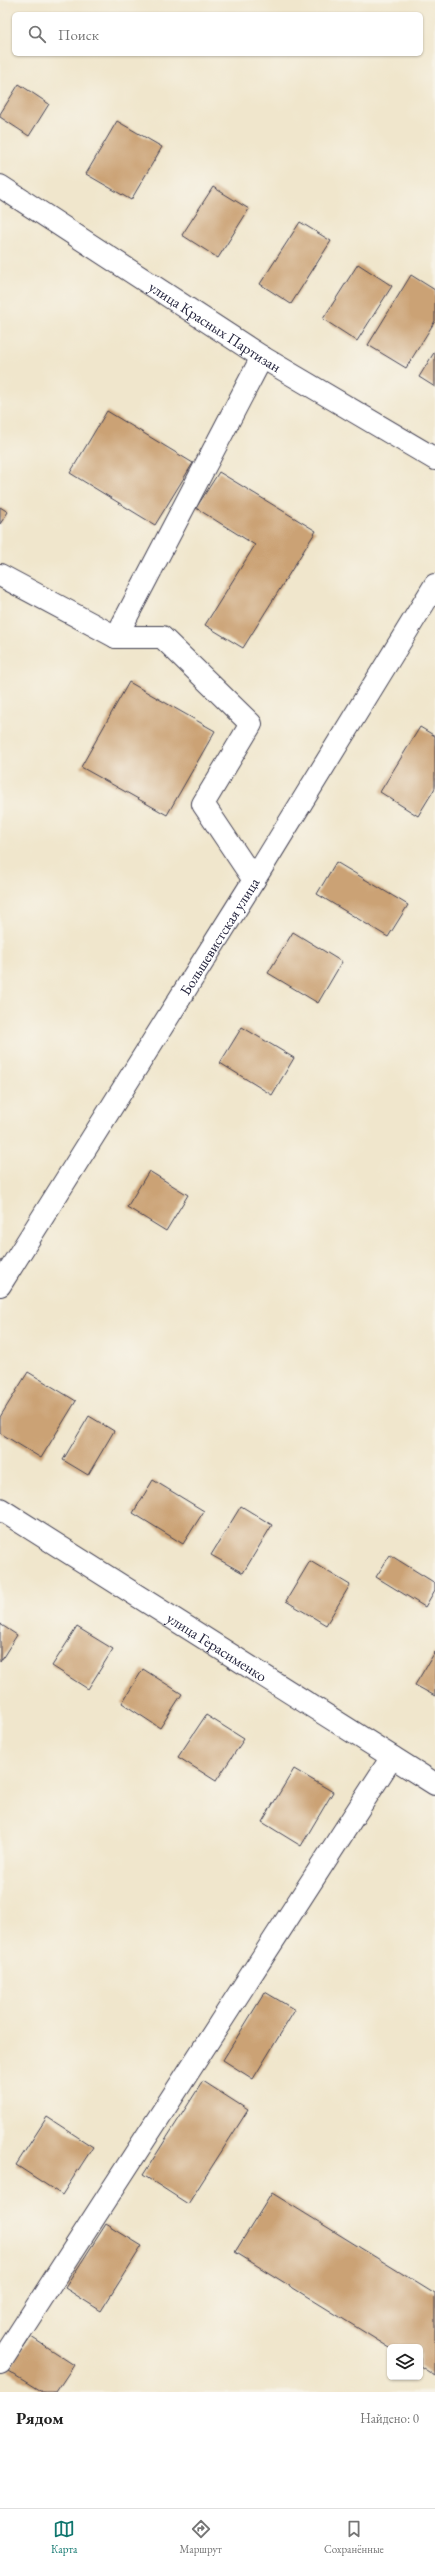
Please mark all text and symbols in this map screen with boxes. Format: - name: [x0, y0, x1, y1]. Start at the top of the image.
- search box: [12, 12, 423, 56]
- icon: search: [26, 23, 48, 45]
- text: Поиск: [58, 25, 99, 44]
- street label: улица Красных Партизан: [146, 277, 285, 376]
- street label: Большевистская улица: [175, 874, 263, 998]
- street label: улица Герасименко: [164, 1608, 271, 1685]
- map controls: [387, 2344, 423, 2380]
- button: layers: [387, 2344, 423, 2380]
- text: Рядом: [16, 2407, 64, 2429]
- text: Найдено: 0: [360, 2410, 419, 2427]
- tab: Карта: [51, 2518, 77, 2556]
- tab: Маршрут: [180, 2518, 222, 2556]
- tab: Сохранённые: [324, 2518, 384, 2556]

